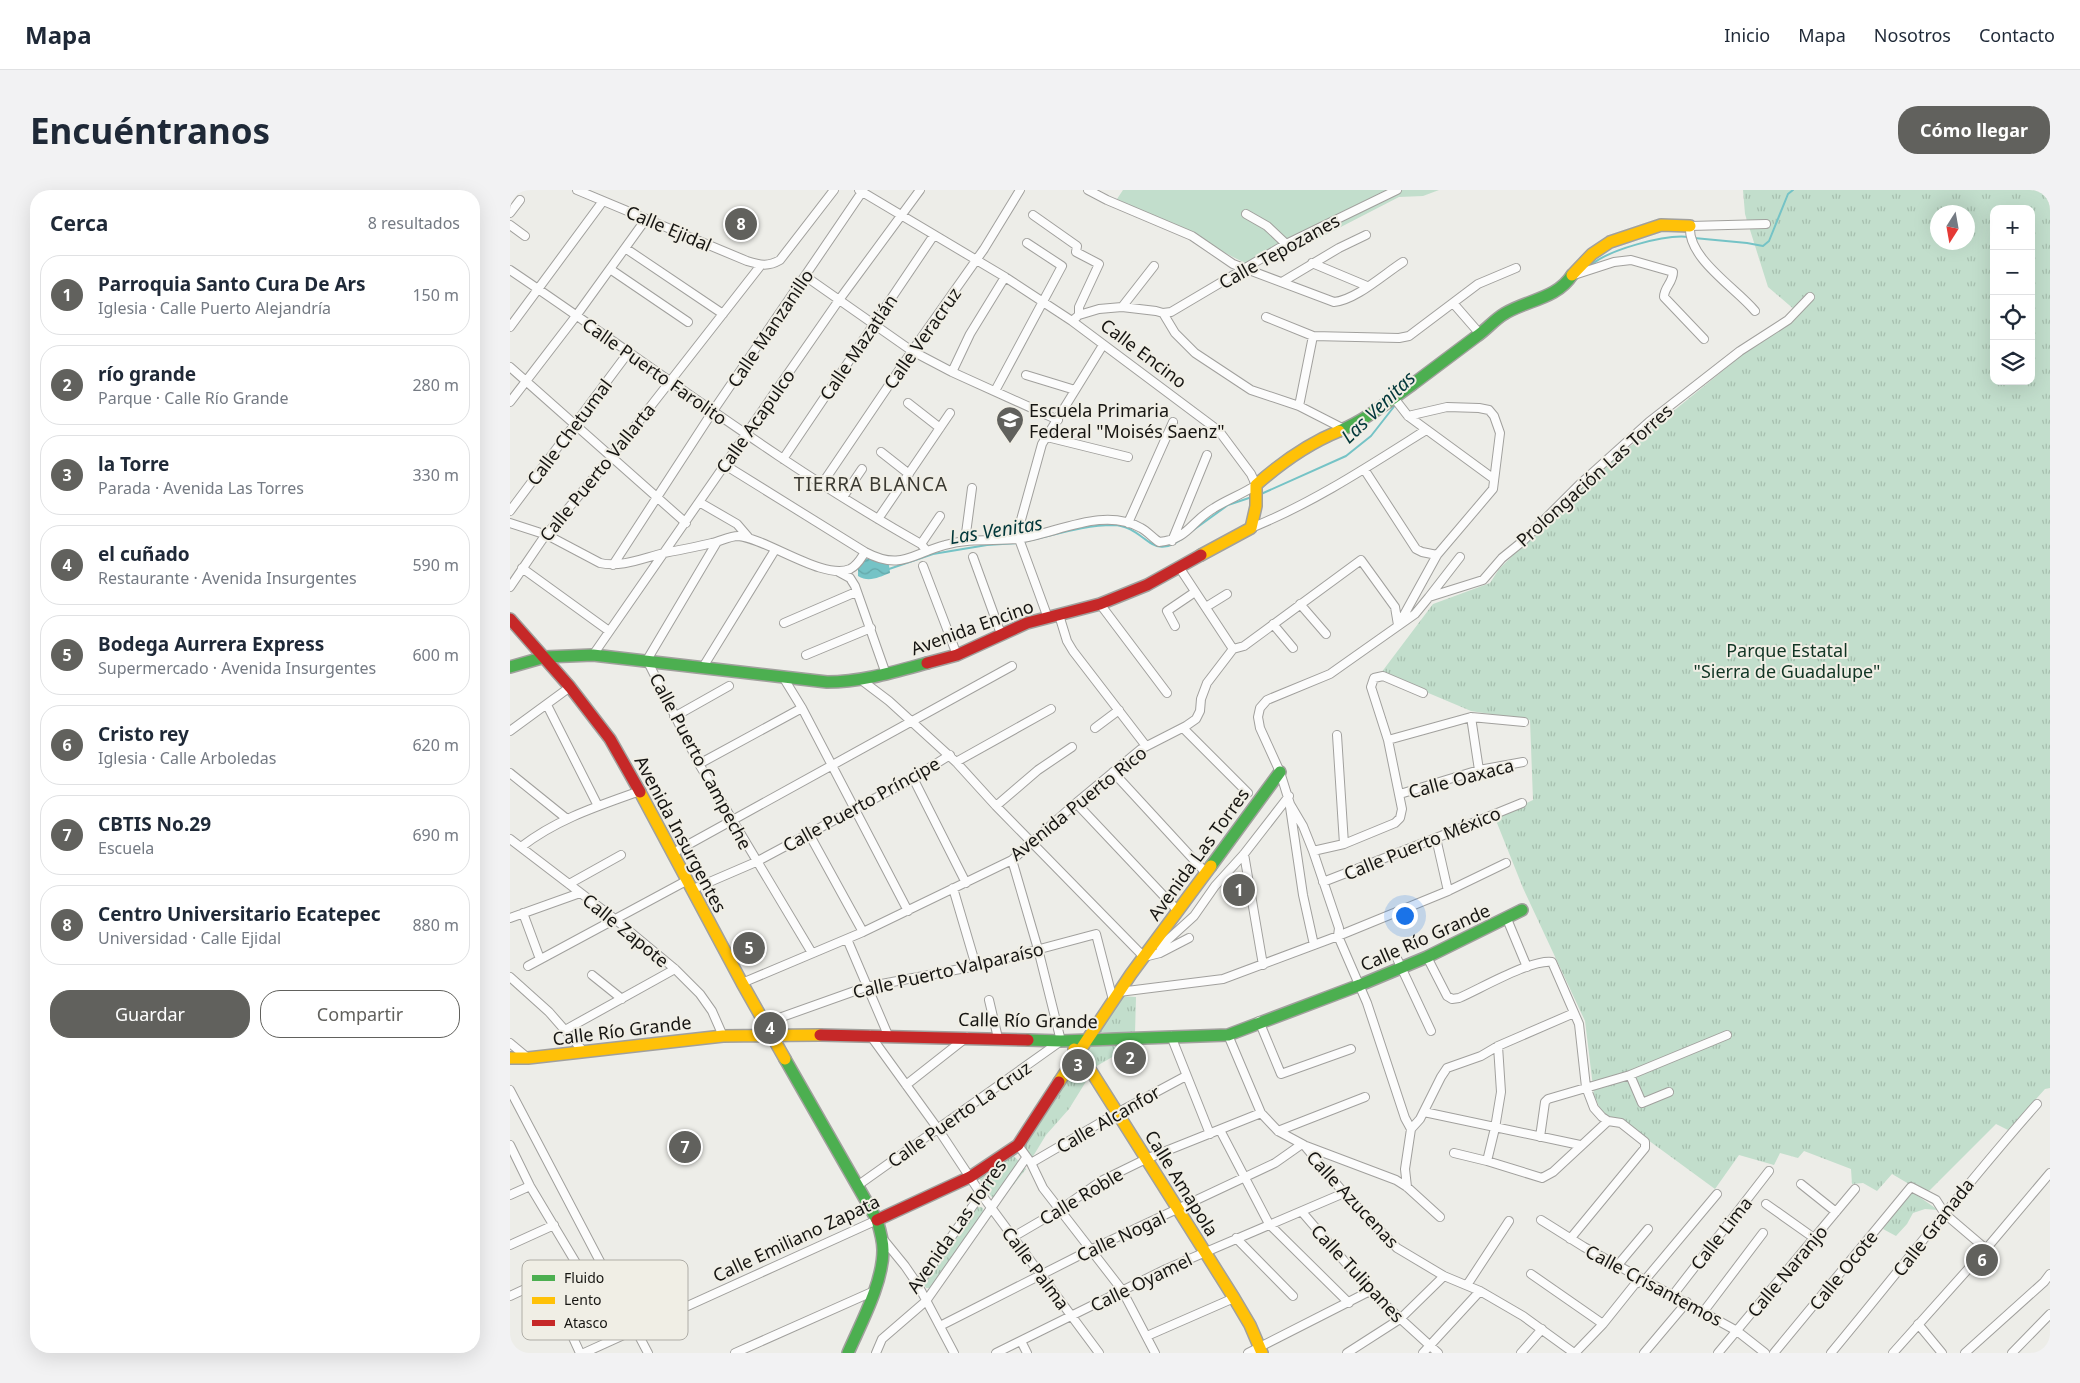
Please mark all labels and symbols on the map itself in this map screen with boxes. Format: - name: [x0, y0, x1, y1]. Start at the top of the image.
- street label: Calle Ejidal: [623, 199, 715, 257]
- pin: 8: [725, 205, 757, 243]
- north arrow: [1930, 205, 1975, 250]
- street label: Calle Tepozanes: [1214, 208, 1344, 294]
- street label: Calle Manzanillo: [722, 264, 818, 392]
- street label: Calle Veracruz: [878, 282, 966, 394]
- street label: Calle Mazatlán: [814, 289, 902, 405]
- street label: Calle Puerto Farolito: [578, 312, 732, 430]
- street label: Calle Encino: [1096, 313, 1192, 393]
- street label: Calle Acapulco: [710, 364, 800, 478]
- water label: Las Venitas: [1335, 365, 1421, 449]
- street label: Calle Chetumal: [521, 374, 617, 490]
- street label: Calle Puerto Vallarta: [534, 398, 660, 546]
- place label: Escuela Primaria Federal "Moisés Saenz": [1029, 398, 1225, 443]
- street label: Prolongación Las Torres: [1511, 398, 1677, 552]
- school or university icon: Escuela Primaria Federal "Moisés Saenz": [995, 405, 1025, 444]
- district label: TIERRA BLANCA: [794, 471, 948, 497]
- water label: Las Venitas: [948, 510, 1044, 550]
- street label: Avenida Encino: [907, 594, 1037, 660]
- park label: Parque Estatal "Sierra de Guadalupe": [1694, 638, 1880, 683]
- street label: Calle Puerto Campeche: [644, 669, 758, 853]
- street label: Avenida Puerto Rico: [1005, 740, 1151, 866]
- street label: Avenida Insurgentes: [629, 751, 733, 917]
- street label: Calle Puerto Príncipe: [778, 751, 944, 857]
- street label: Calle Oaxaca: [1406, 752, 1516, 804]
- street label: Avenida Las Torres: [1142, 783, 1254, 925]
- street label: Calle Puerto México: [1340, 801, 1504, 885]
- pin: 1: [1223, 871, 1255, 909]
- street label: Calle Zapote: [578, 888, 674, 972]
- street label: Calle Río Grande: [1356, 898, 1494, 976]
- your location: [1392, 903, 1418, 929]
- pin: 5: [733, 929, 765, 967]
- street label: Calle Puerto Valparaíso: [850, 936, 1046, 1004]
- street label: Calle Río Grande: [958, 1007, 1098, 1033]
- pin: 4: [754, 1009, 786, 1047]
- street label: Calle Río Grande: [551, 1010, 693, 1050]
- pin: 2: [1114, 1039, 1146, 1077]
- pin: 3: [1062, 1046, 1094, 1084]
- street label: Calle Puerto La Cruz: [883, 1055, 1035, 1173]
- street label: Calle Alcanfor: [1052, 1079, 1165, 1158]
- street label: Calle Amapola: [1140, 1125, 1224, 1241]
- pin: 7: [669, 1128, 701, 1166]
- street label: Calle Azucenas: [1301, 1145, 1405, 1253]
- street label: Avenida Las Torres: [901, 1154, 1011, 1298]
- street label: Calle Roble: [1035, 1162, 1127, 1230]
- street label: Calle Granada: [1887, 1173, 1979, 1281]
- street label: Calle Emiliano Zapata: [709, 1189, 883, 1287]
- street label: Calle Lima: [1685, 1191, 1757, 1275]
- street label: Calle Nogal: [1072, 1205, 1170, 1267]
- street label: Calle Tulipanes: [1306, 1219, 1410, 1327]
- street label: Calle Naranjo: [1741, 1220, 1833, 1322]
- street label: Calle Palma: [997, 1222, 1075, 1314]
- street label: Calle Ocote: [1804, 1225, 1882, 1315]
- street label: Calle Crisantemos: [1581, 1239, 1727, 1331]
- pin: 6: [1966, 1241, 1998, 1279]
- street label: Calle Oyamel: [1086, 1247, 1196, 1317]
- legend: [522, 1260, 688, 1340]
- text: Fluido: [564, 1268, 604, 1287]
- text: Lento: [564, 1290, 601, 1309]
- text: Atasco: [564, 1313, 608, 1332]

